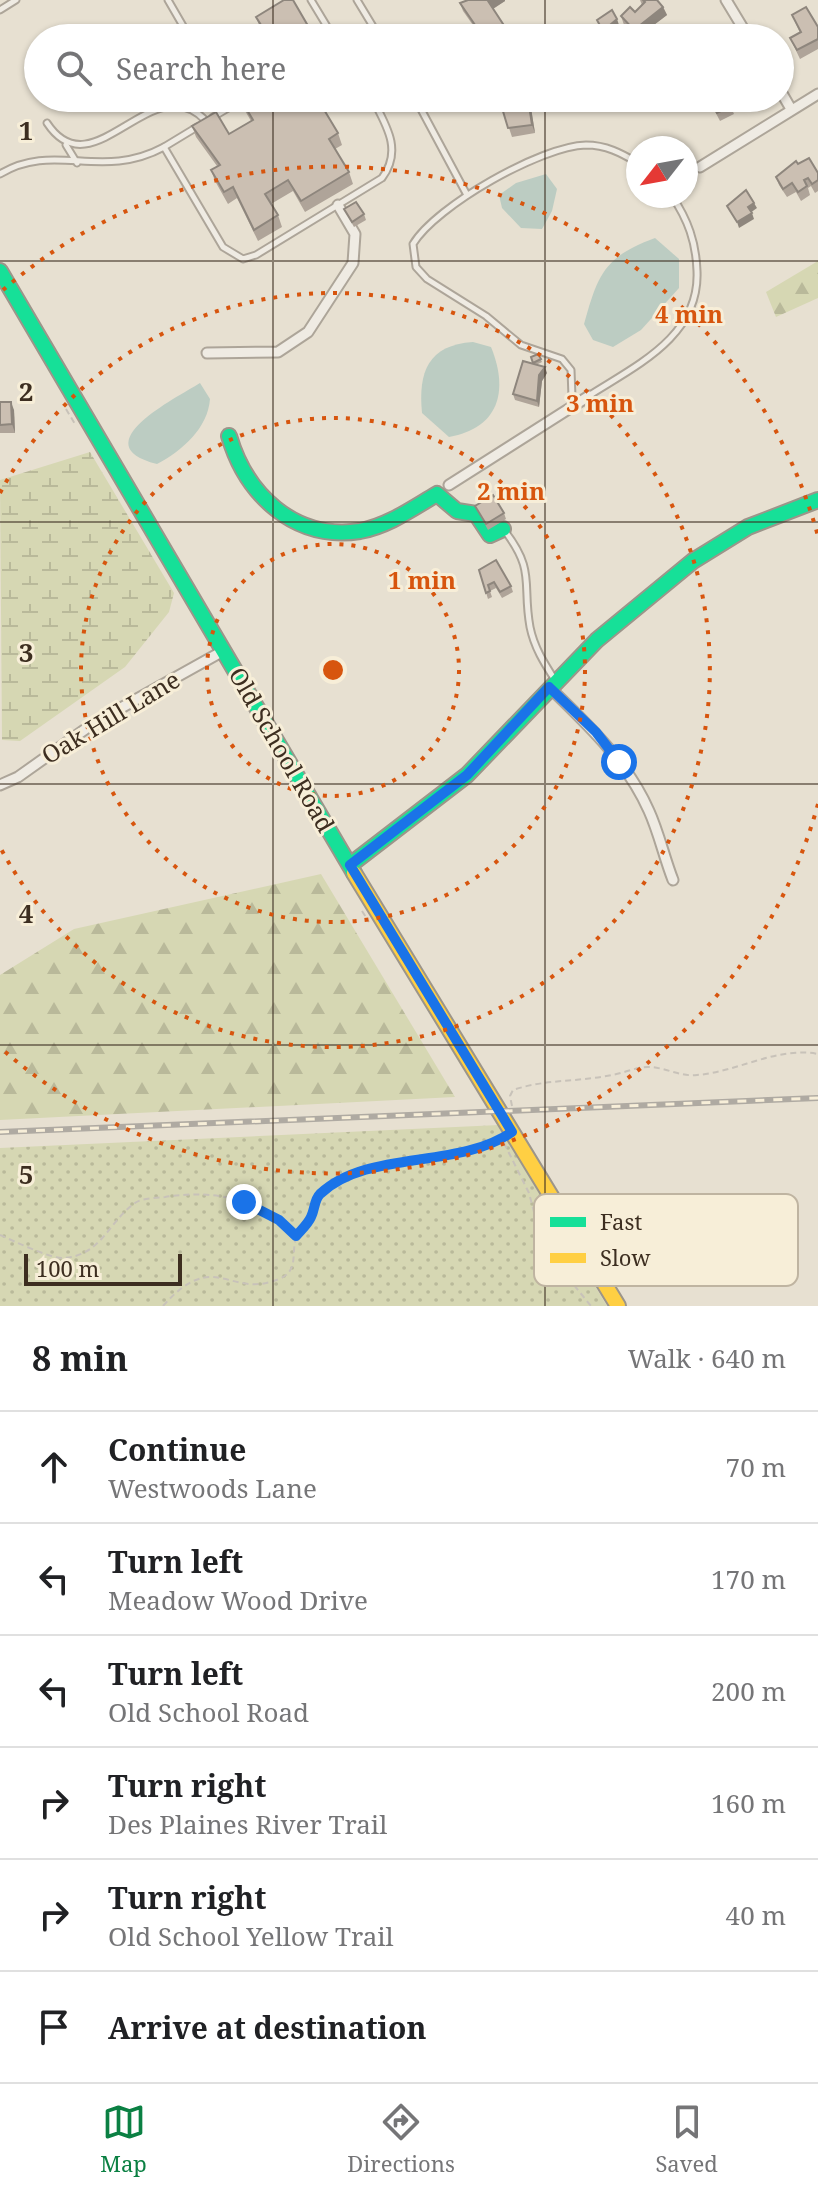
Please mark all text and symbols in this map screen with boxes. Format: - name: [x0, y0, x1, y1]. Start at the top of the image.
- search box: [24, 24, 794, 112]
- icon: search: [52, 46, 96, 90]
- text: Search here: [116, 48, 286, 89]
- text: 1: [19, 112, 33, 148]
- north arrow: [626, 136, 698, 208]
- text: 4 min: [655, 297, 723, 330]
- text: 2: [19, 373, 33, 409]
- text: 3 min: [566, 386, 634, 419]
- text: 2 min: [477, 474, 545, 507]
- text: 1 min: [388, 563, 456, 596]
- text: 3: [19, 634, 33, 670]
- centre of rings: [319, 656, 347, 684]
- street label: Old School Road: [222, 661, 343, 838]
- street label: Oak Hill Lane: [35, 662, 186, 771]
- route start: [601, 744, 637, 780]
- text: 4: [19, 895, 34, 931]
- text: 5: [19, 1156, 33, 1192]
- route end: [226, 1184, 262, 1220]
- legend: [534, 1194, 798, 1286]
- text: Fast: [600, 1206, 642, 1236]
- text: Slow: [600, 1242, 650, 1272]
- scale bar: [24, 1250, 182, 1286]
- text: 100 m: [36, 1253, 99, 1283]
- text: 8 min: [32, 1335, 128, 1381]
- text: Walk · 640 m: [628, 1340, 786, 1376]
- text: Continue: [108, 1429, 246, 1470]
- icon: ahead: [32, 1445, 76, 1489]
- text: 70 m: [726, 1449, 786, 1485]
- text: Westwoods Lane: [108, 1470, 317, 1506]
- text: Turn left: [108, 1541, 243, 1582]
- icon: left: [32, 1557, 76, 1601]
- text: 170 m: [711, 1561, 786, 1597]
- text: Meadow Wood Drive: [108, 1582, 368, 1618]
- text: Turn left: [108, 1653, 243, 1694]
- icon: left: [32, 1669, 76, 1713]
- text: 200 m: [711, 1673, 786, 1709]
- text: Old School Road: [108, 1694, 309, 1730]
- text: Turn right: [108, 1765, 266, 1806]
- icon: right: [32, 1781, 76, 1825]
- text: 160 m: [711, 1785, 786, 1821]
- text: Des Plaines River Trail: [108, 1806, 387, 1842]
- text: Turn right: [108, 1877, 266, 1918]
- icon: right: [32, 1893, 76, 1937]
- text: 40 m: [726, 1897, 786, 1933]
- text: Old School Yellow Trail: [108, 1918, 394, 1954]
- icon: arrive: [32, 2005, 76, 2049]
- text: Arrive at destination: [108, 2007, 427, 2048]
- tab: Map: [100, 2100, 147, 2178]
- tab: Directions: [347, 2100, 455, 2178]
- tab: Saved: [655, 2100, 718, 2178]

